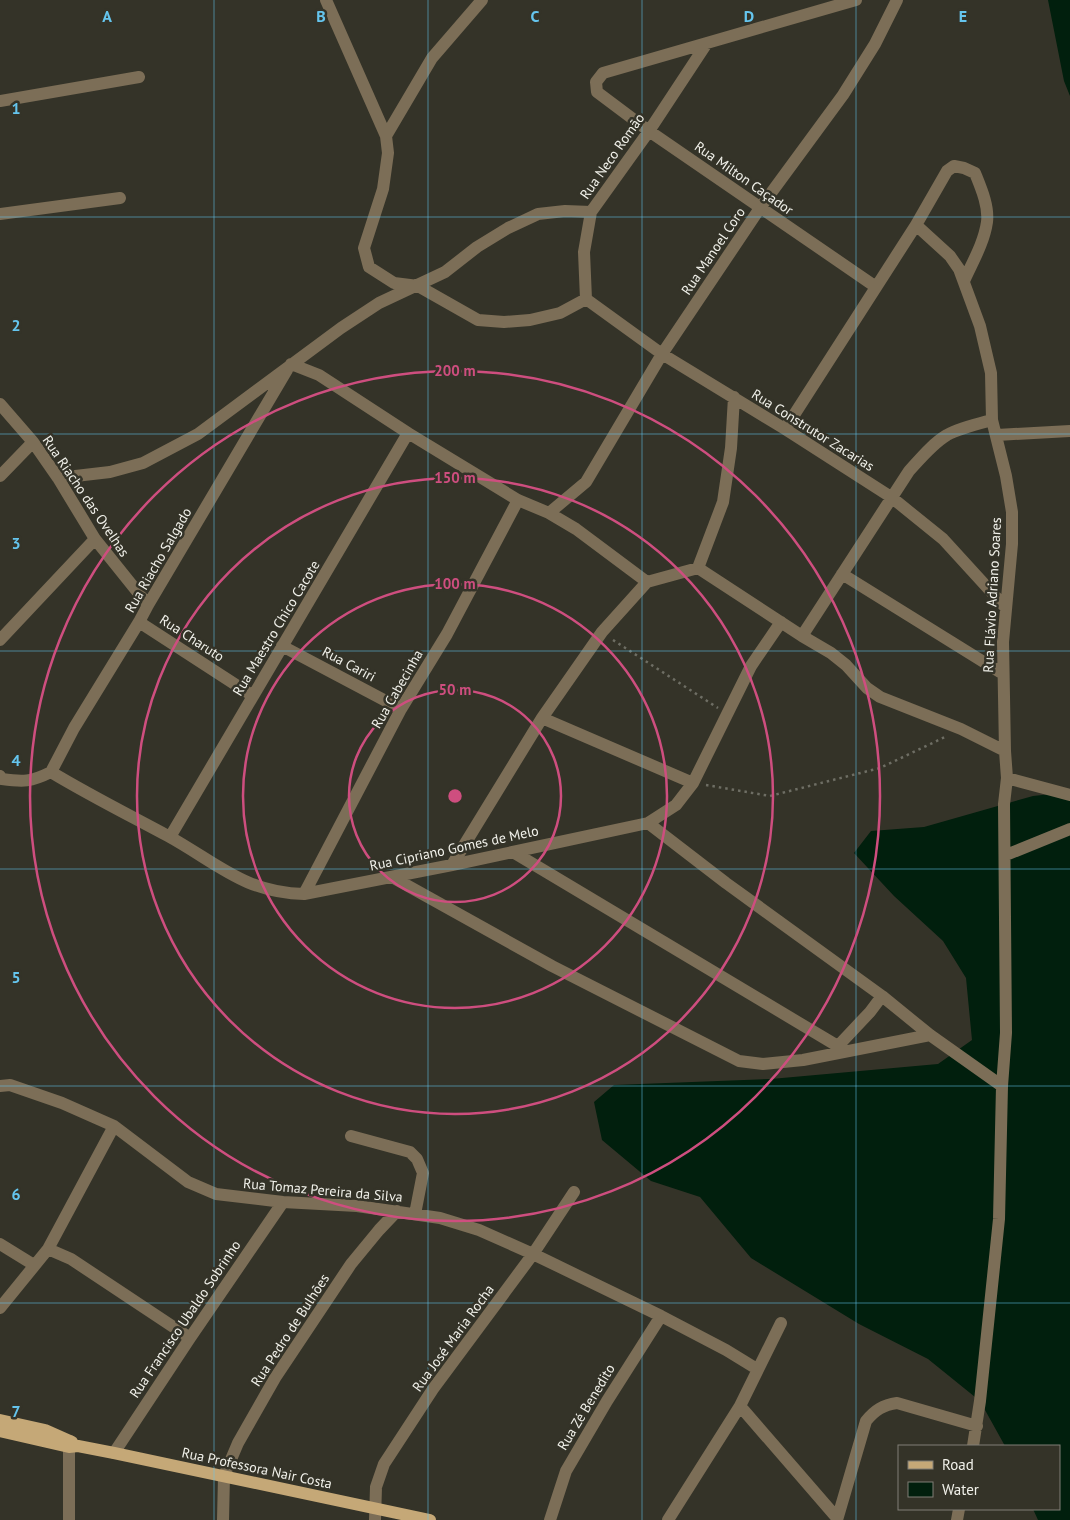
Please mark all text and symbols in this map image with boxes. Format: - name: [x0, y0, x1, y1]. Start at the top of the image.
- text: A: [102, 6, 112, 26]
- text: B: [316, 6, 326, 26]
- text: C: [531, 6, 540, 26]
- text: D: [744, 6, 754, 26]
- text: E: [959, 6, 967, 26]
- text: 1: [11, 98, 21, 118]
- street label: Rua Neco Romão: [576, 109, 648, 203]
- street label: Rua Milton Caçador: [691, 137, 797, 219]
- street label: Rua Manoel Coro: [677, 204, 749, 298]
- text: 2: [11, 315, 21, 335]
- text: 200 m: [434, 361, 476, 380]
- street label: Rua Construtor Zacarias: [748, 385, 878, 475]
- street label: Rua Riacho das Ovelhas: [39, 432, 133, 560]
- text: 150 m: [434, 468, 476, 487]
- street label: Rua Riacho Salgado: [121, 504, 195, 616]
- street label: Rua Flávio Adriano Soares: [979, 517, 1005, 673]
- text: 3: [11, 533, 21, 553]
- street label: Rua Maestro Chico Cacote: [228, 557, 324, 699]
- text: 100 m: [434, 574, 476, 593]
- street label: Rua Charuto: [156, 610, 228, 666]
- street label: Rua Cariri: [319, 642, 379, 686]
- street label: Rua Cabecinha: [367, 646, 427, 732]
- text: 50 m: [439, 680, 471, 699]
- text: 4: [11, 750, 21, 770]
- centre of rings: [446, 787, 464, 805]
- street label: Rua Cipriano Gomes de Melo: [368, 821, 540, 875]
- text: 5: [11, 967, 21, 987]
- street label: Rua Tomaz Pereira da Silva: [242, 1174, 404, 1206]
- text: 6: [11, 1184, 21, 1204]
- street label: Rua Francisco Ubaldo Sobrinho: [125, 1237, 245, 1401]
- street label: Rua Pedro de Bulhões: [247, 1270, 333, 1390]
- street label: Rua José Maria Rocha: [408, 1281, 498, 1395]
- street label: Rua Zé Benedito: [553, 1361, 619, 1453]
- text: 7: [11, 1401, 21, 1421]
- street label: Rua Professora Nair Costa: [180, 1443, 334, 1493]
- legend: [898, 1445, 1060, 1510]
- text: Road: [942, 1455, 974, 1474]
- text: Water: [942, 1480, 979, 1499]

